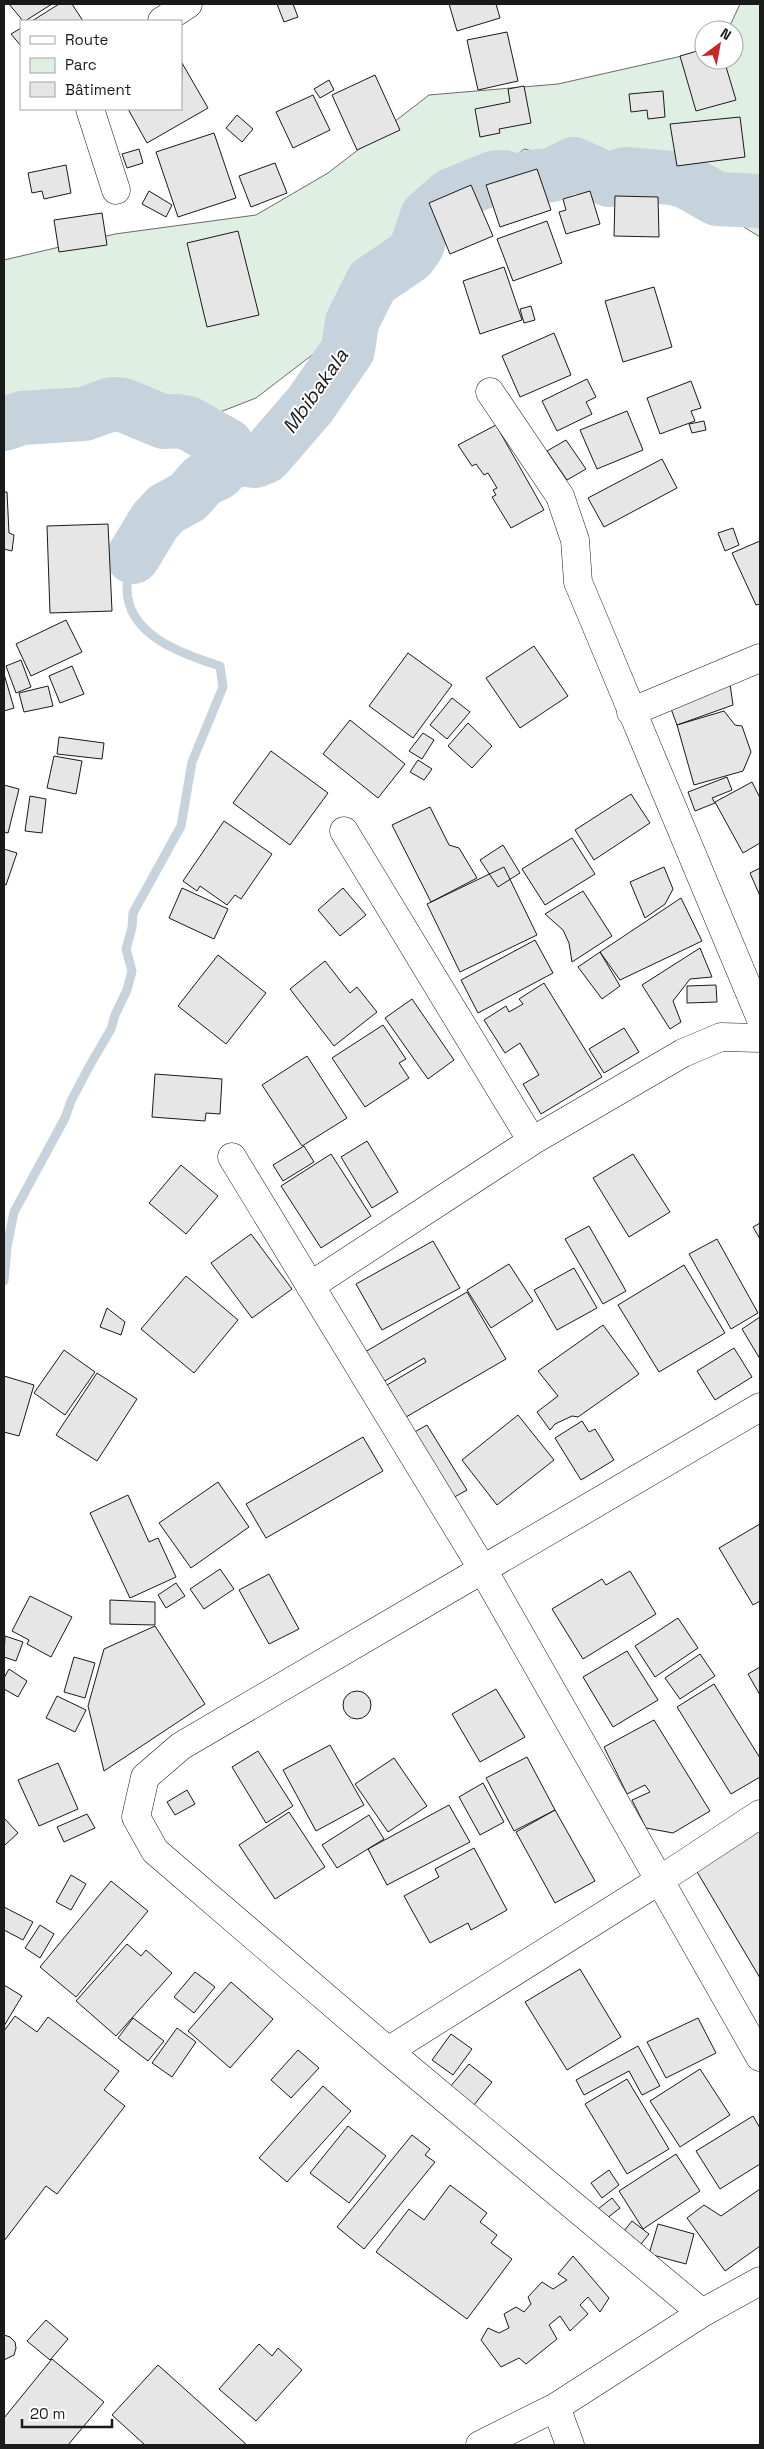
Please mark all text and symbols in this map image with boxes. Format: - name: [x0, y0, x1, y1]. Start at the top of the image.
- legend: [20, 20, 182, 110]
- north arrow: [694, 20, 744, 70]
- text: N: [717, 24, 735, 44]
- text: Route: [65, 30, 109, 49]
- text: Parc: [65, 55, 97, 74]
- text: Bâtiment: [65, 80, 131, 99]
- water label: Mbibakala: [276, 343, 354, 439]
- scale bar: [22, 2396, 112, 2428]
- text: 20 m: [30, 2404, 65, 2423]

